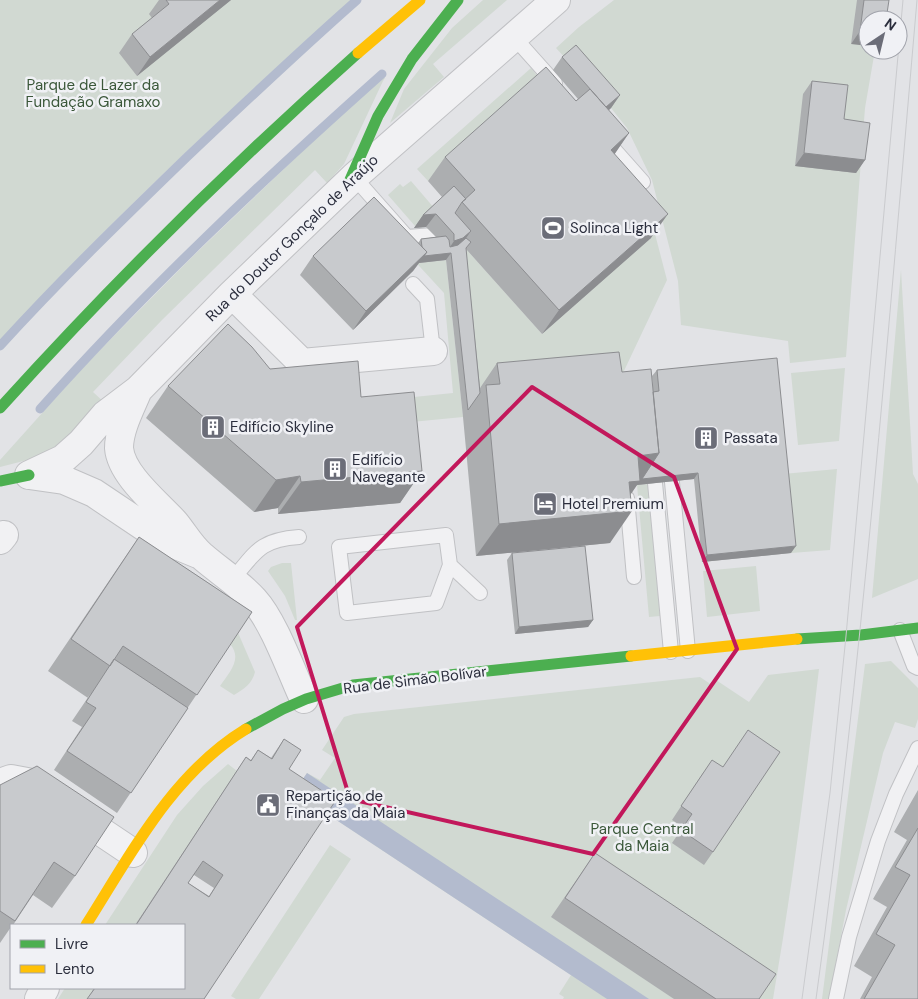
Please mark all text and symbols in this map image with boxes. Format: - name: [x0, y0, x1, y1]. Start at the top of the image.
- north arrow: [858, 10, 908, 60]
- text: N: [881, 14, 900, 35]
- park label: Parque de Lazer da Fundação Gramaxo: [25, 75, 161, 112]
- street label: Rua do Doutor Gonçalo de Araújo: [201, 150, 383, 326]
- sports icon: Solinca Light: [540, 215, 566, 241]
- place label: Solinca Light: [570, 218, 658, 238]
- building icon: Edifício Skyline: [200, 414, 226, 440]
- place label: Edifício Skyline: [230, 417, 334, 437]
- building icon: Passata: [693, 425, 719, 451]
- place label: Passata: [724, 428, 778, 448]
- place label: Edifício Navegante: [352, 450, 426, 487]
- building icon: Edifício Navegante: [322, 456, 348, 482]
- hotel icon: Hotel Premium: [532, 491, 558, 517]
- place label: Hotel Premium: [562, 494, 664, 514]
- street label: Rua de Simão Bolívar: [342, 661, 488, 699]
- place label: Repartição de Finanças da Maia: [286, 786, 405, 823]
- public building icon: Repartição de Finanças da Maia: [255, 792, 281, 818]
- park label: Parque Central da Maia: [590, 819, 694, 856]
- legend: [10, 924, 185, 989]
- text: Livre: [55, 934, 88, 954]
- text: Lento: [55, 959, 94, 979]

